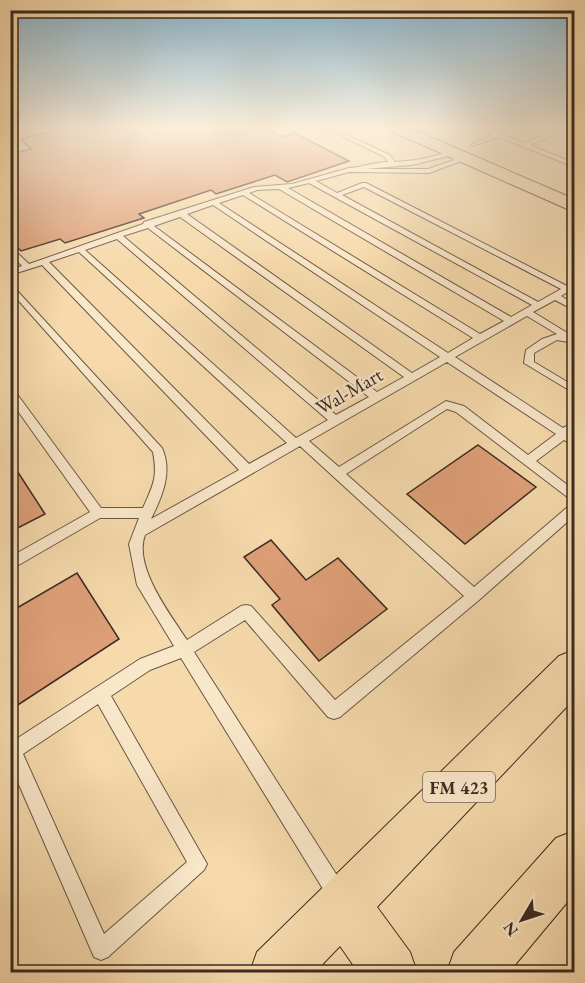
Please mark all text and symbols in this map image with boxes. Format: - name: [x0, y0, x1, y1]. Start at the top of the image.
- street label: Wal-Mart: [311, 361, 388, 421]
- road number: FM 423: [423, 772, 495, 802]
- north arrow: [492, 890, 552, 950]
- text: N: [498, 917, 523, 941]

